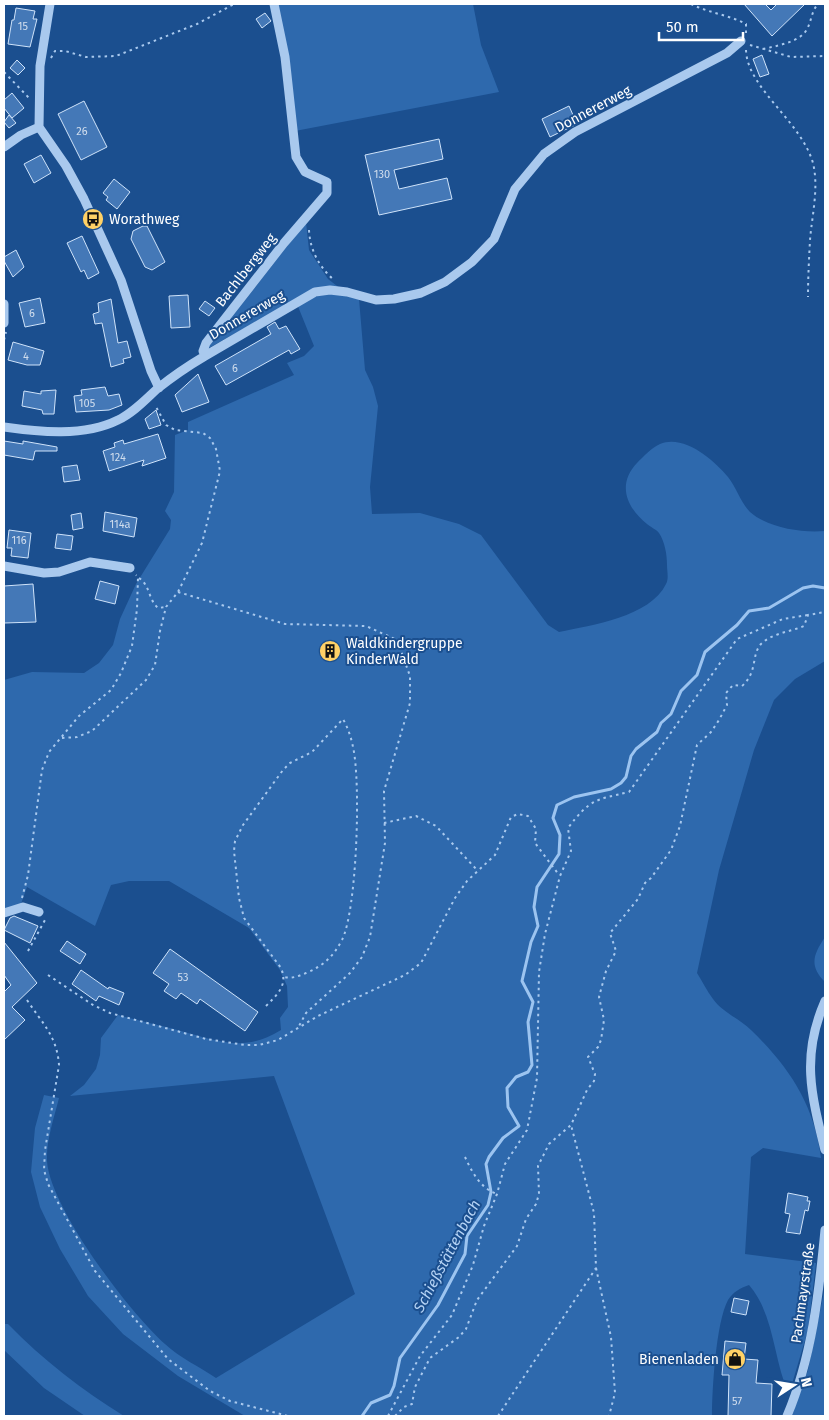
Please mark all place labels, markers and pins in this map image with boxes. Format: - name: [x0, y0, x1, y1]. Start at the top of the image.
- bus stop icon: Worathweg: [81, 207, 105, 231]
- place label: Worathweg: [109, 211, 180, 228]
- place label: Waldkindergruppe KinderWald: [346, 635, 463, 668]
- building icon: Waldkindergruppe KinderWald: [318, 639, 342, 663]
- shop icon: Bienenladen: [723, 1347, 747, 1371]
- place label: Bienenladen: [639, 1351, 719, 1368]

